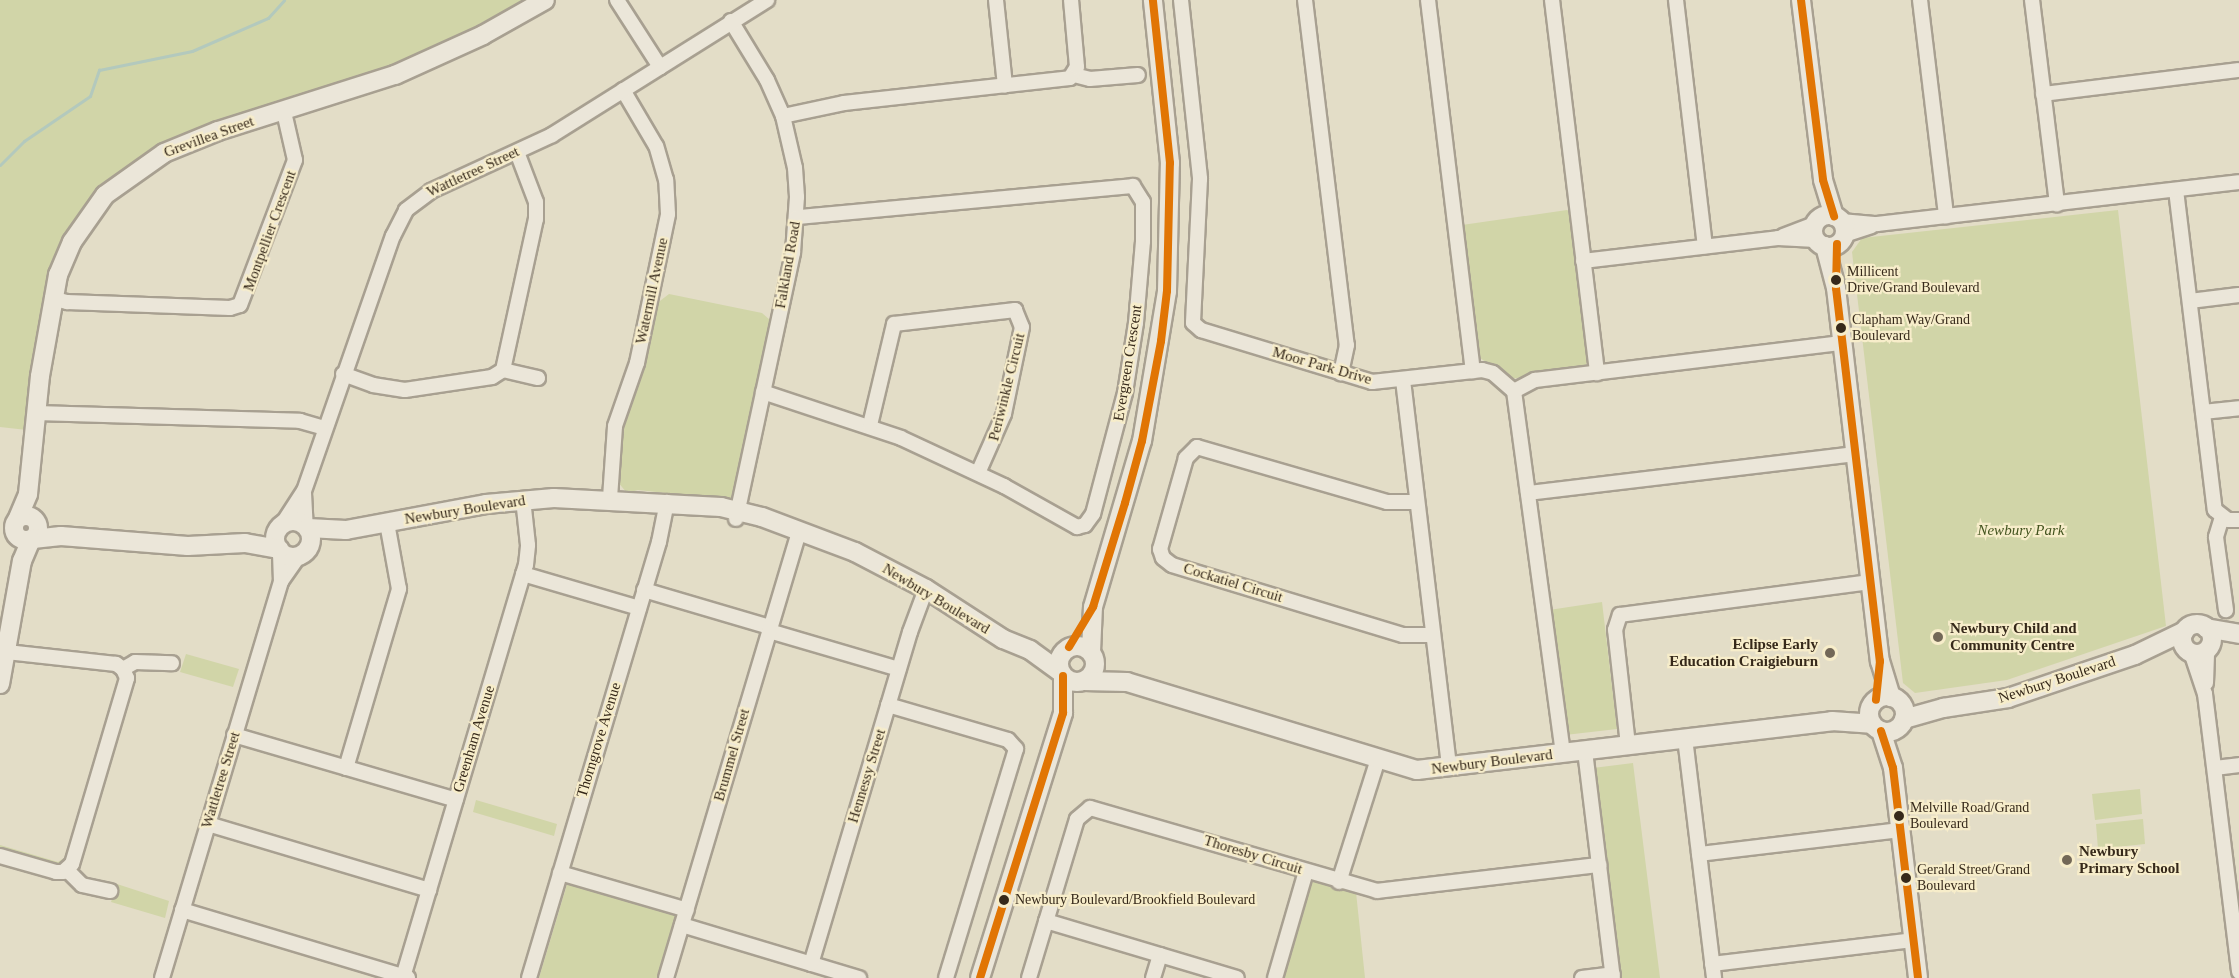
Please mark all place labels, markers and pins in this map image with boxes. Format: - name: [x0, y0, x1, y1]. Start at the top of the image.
- place label: Millicent Drive/Grand Boulevard: [1847, 264, 1980, 296]
- marker: Millicent Drive/Grand Boulevard: [1830, 274, 1842, 286]
- place label: Clapham Way/Grand Boulevard: [1852, 312, 1970, 344]
- marker: Clapham Way/Grand Boulevard: [1835, 322, 1847, 334]
- place label: Newbury Child and Community Centre: [1950, 619, 2077, 654]
- marker: Newbury Child and Community Centre: [1931, 630, 1945, 644]
- place label: Eclipse Early Education Craigieburn: [1669, 635, 1818, 670]
- marker: Eclipse Early Education Craigieburn: [1823, 646, 1837, 660]
- place label: Melville Road/Grand Boulevard: [1910, 800, 2029, 832]
- marker: Melville Road/Grand Boulevard: [1893, 810, 1905, 822]
- place label: Newbury Primary School: [2079, 842, 2179, 877]
- marker: Newbury Primary School: [2060, 853, 2074, 867]
- place label: Gerald Street/Grand Boulevard: [1917, 862, 2030, 894]
- marker: Gerald Street/Grand Boulevard: [1900, 872, 1912, 884]
- place label: Newbury Boulevard/Brookfield Boulevard: [1015, 892, 1255, 908]
- marker: Newbury Boulevard/Brookfield Boulevard: [998, 894, 1010, 906]

